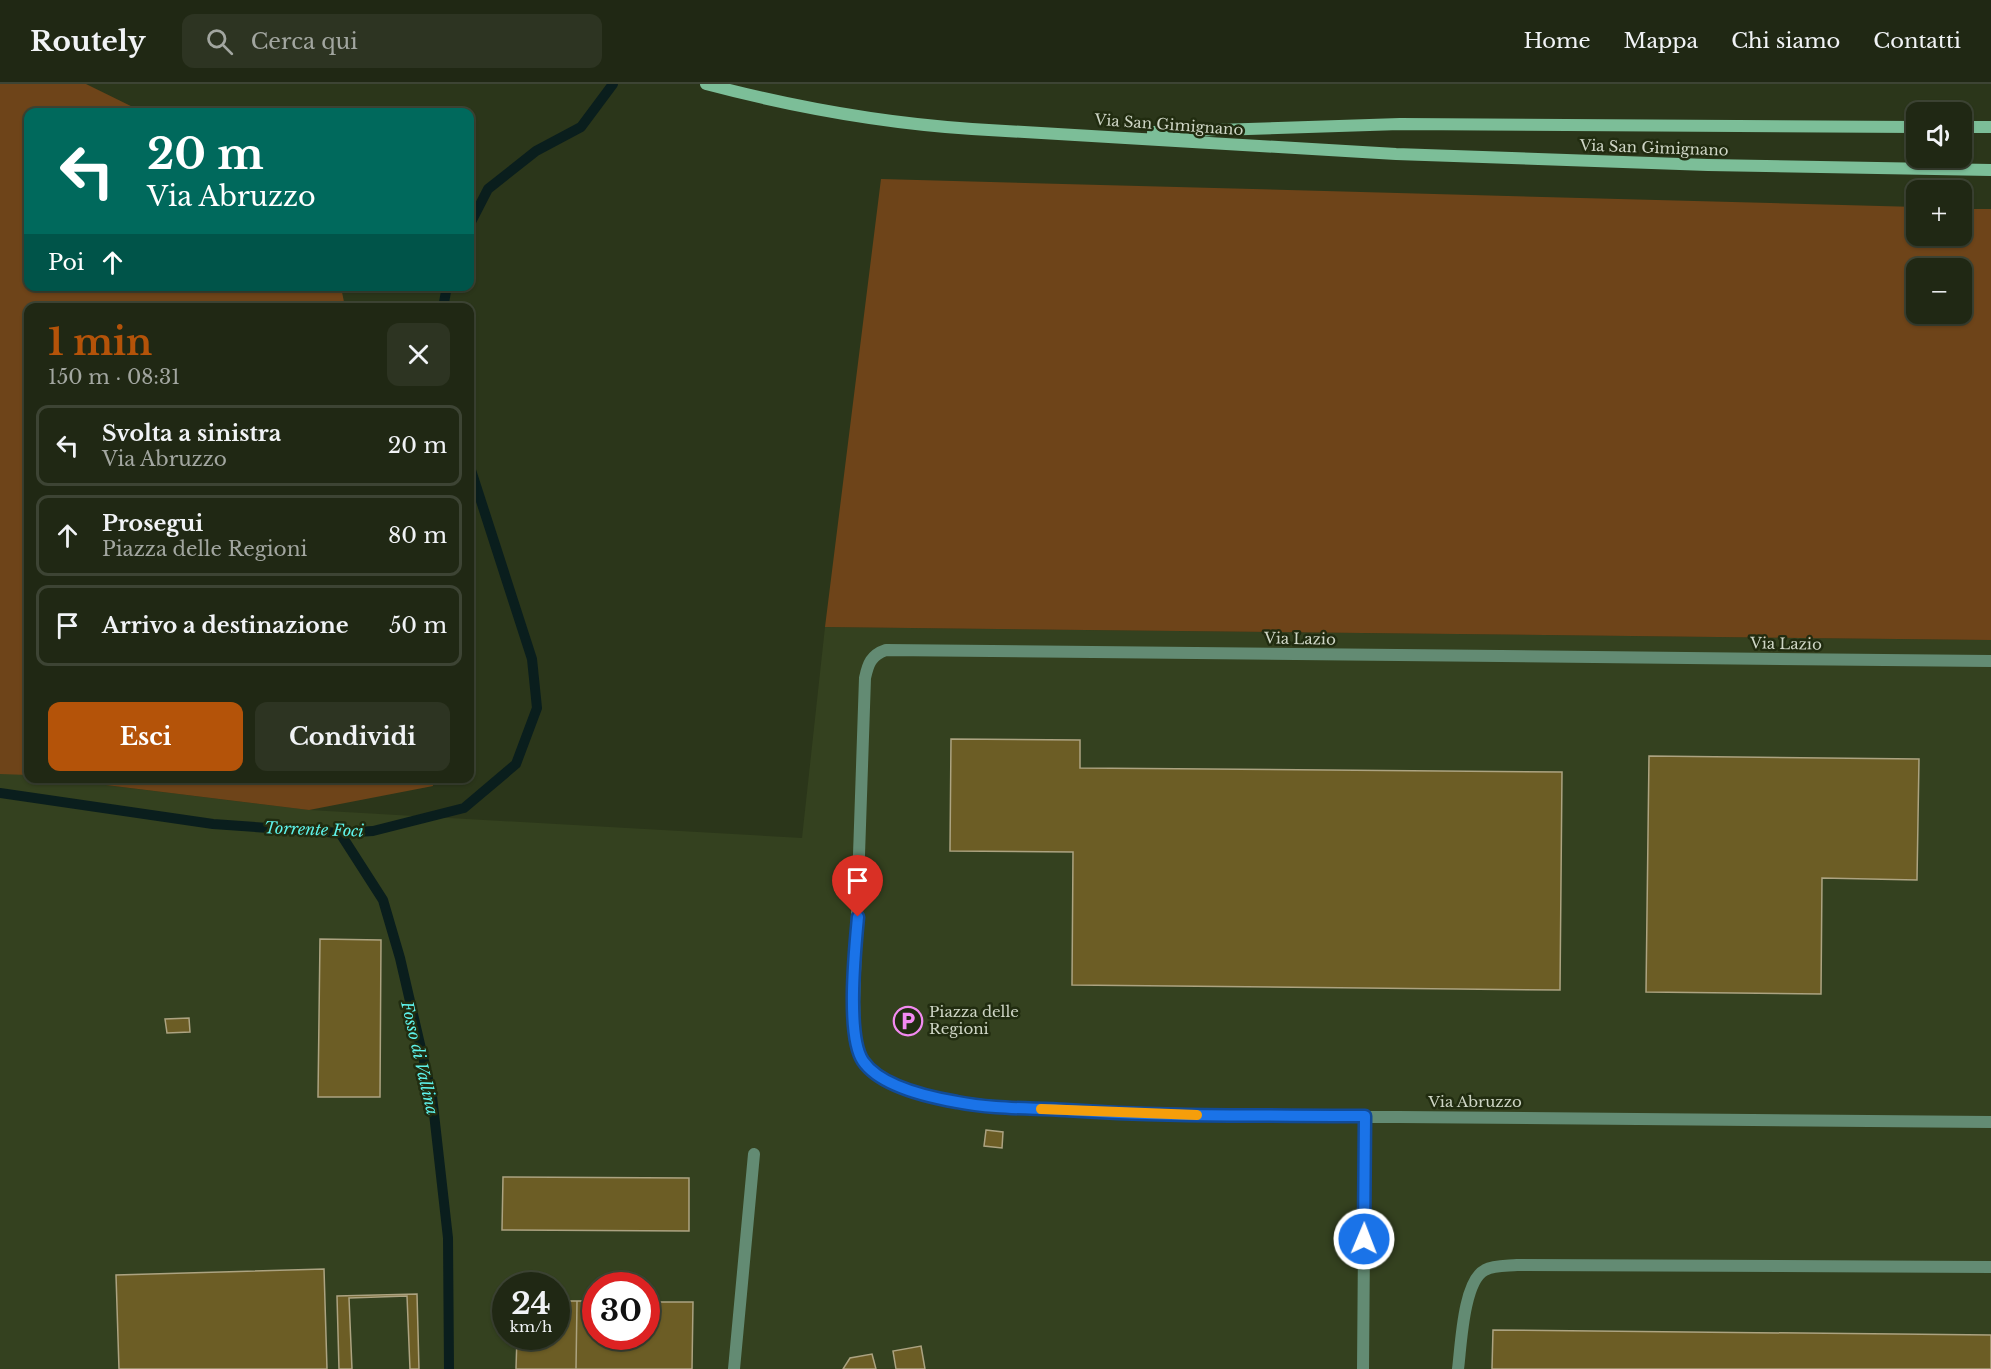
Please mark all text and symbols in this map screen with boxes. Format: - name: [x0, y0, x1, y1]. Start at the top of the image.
- search box: [182, 14, 602, 68]
- text: Routely: [30, 24, 146, 59]
- icon: search: [203, 25, 236, 58]
- text: Cerca qui: [251, 28, 358, 55]
- text: Home: [1523, 28, 1591, 54]
- text: Mappa: [1624, 28, 1698, 54]
- text: Chi siamo: [1731, 28, 1840, 54]
- text: Contatti: [1873, 28, 1961, 54]
- map controls: [1906, 102, 1972, 324]
- button: sound: [1906, 102, 1972, 168]
- street label: Via San Gimignano: [1093, 110, 1244, 139]
- text: 20 m: [147, 128, 264, 180]
- icon: left: [48, 132, 126, 210]
- street label: Via San Gimignano: [1578, 135, 1729, 160]
- text: Via Abruzzo: [147, 180, 316, 213]
- button: +: [1906, 180, 1972, 246]
- icon: ahead: [96, 246, 129, 279]
- text: Poi: [48, 249, 84, 276]
- button: −: [1906, 258, 1972, 324]
- text: 1 min: [48, 320, 152, 365]
- button: close: [387, 323, 450, 386]
- text: 150 m · 08:31: [48, 365, 180, 389]
- text: Svolta a sinistra: [102, 420, 281, 447]
- icon: left: [51, 429, 84, 462]
- text: 20 m: [388, 432, 447, 459]
- text: Via Abruzzo: [102, 447, 227, 471]
- text: Prosegui: [102, 510, 203, 537]
- icon: ahead: [51, 519, 84, 552]
- text: 80 m: [388, 522, 447, 549]
- text: Piazza delle Regioni: [102, 537, 307, 561]
- icon: arrive: [51, 609, 84, 642]
- text: Arrivo a destinazione: [102, 612, 349, 639]
- text: 50 m: [389, 612, 447, 639]
- street label: Via Lazio: [1263, 628, 1336, 649]
- street label: Via Lazio: [1749, 633, 1822, 654]
- button: Esci: [48, 702, 243, 771]
- button: Condividi: [255, 702, 450, 771]
- water label: Torrente Foci: [264, 817, 365, 841]
- pin: [832, 855, 883, 917]
- icon: arrive: [841, 864, 874, 897]
- water label: Fosso di Vallina: [397, 998, 443, 1117]
- place label: Piazza delle Regioni: [929, 1002, 1019, 1038]
- parking icon: Piazza delle Regioni: [892, 1005, 924, 1037]
- street label: Via Abruzzo: [1427, 1092, 1522, 1111]
- position arrow: [1332, 1207, 1396, 1271]
- speed limit sign: 30: [582, 1272, 660, 1350]
- text: 24: [511, 1285, 551, 1322]
- text: km/h: [510, 1317, 552, 1336]

